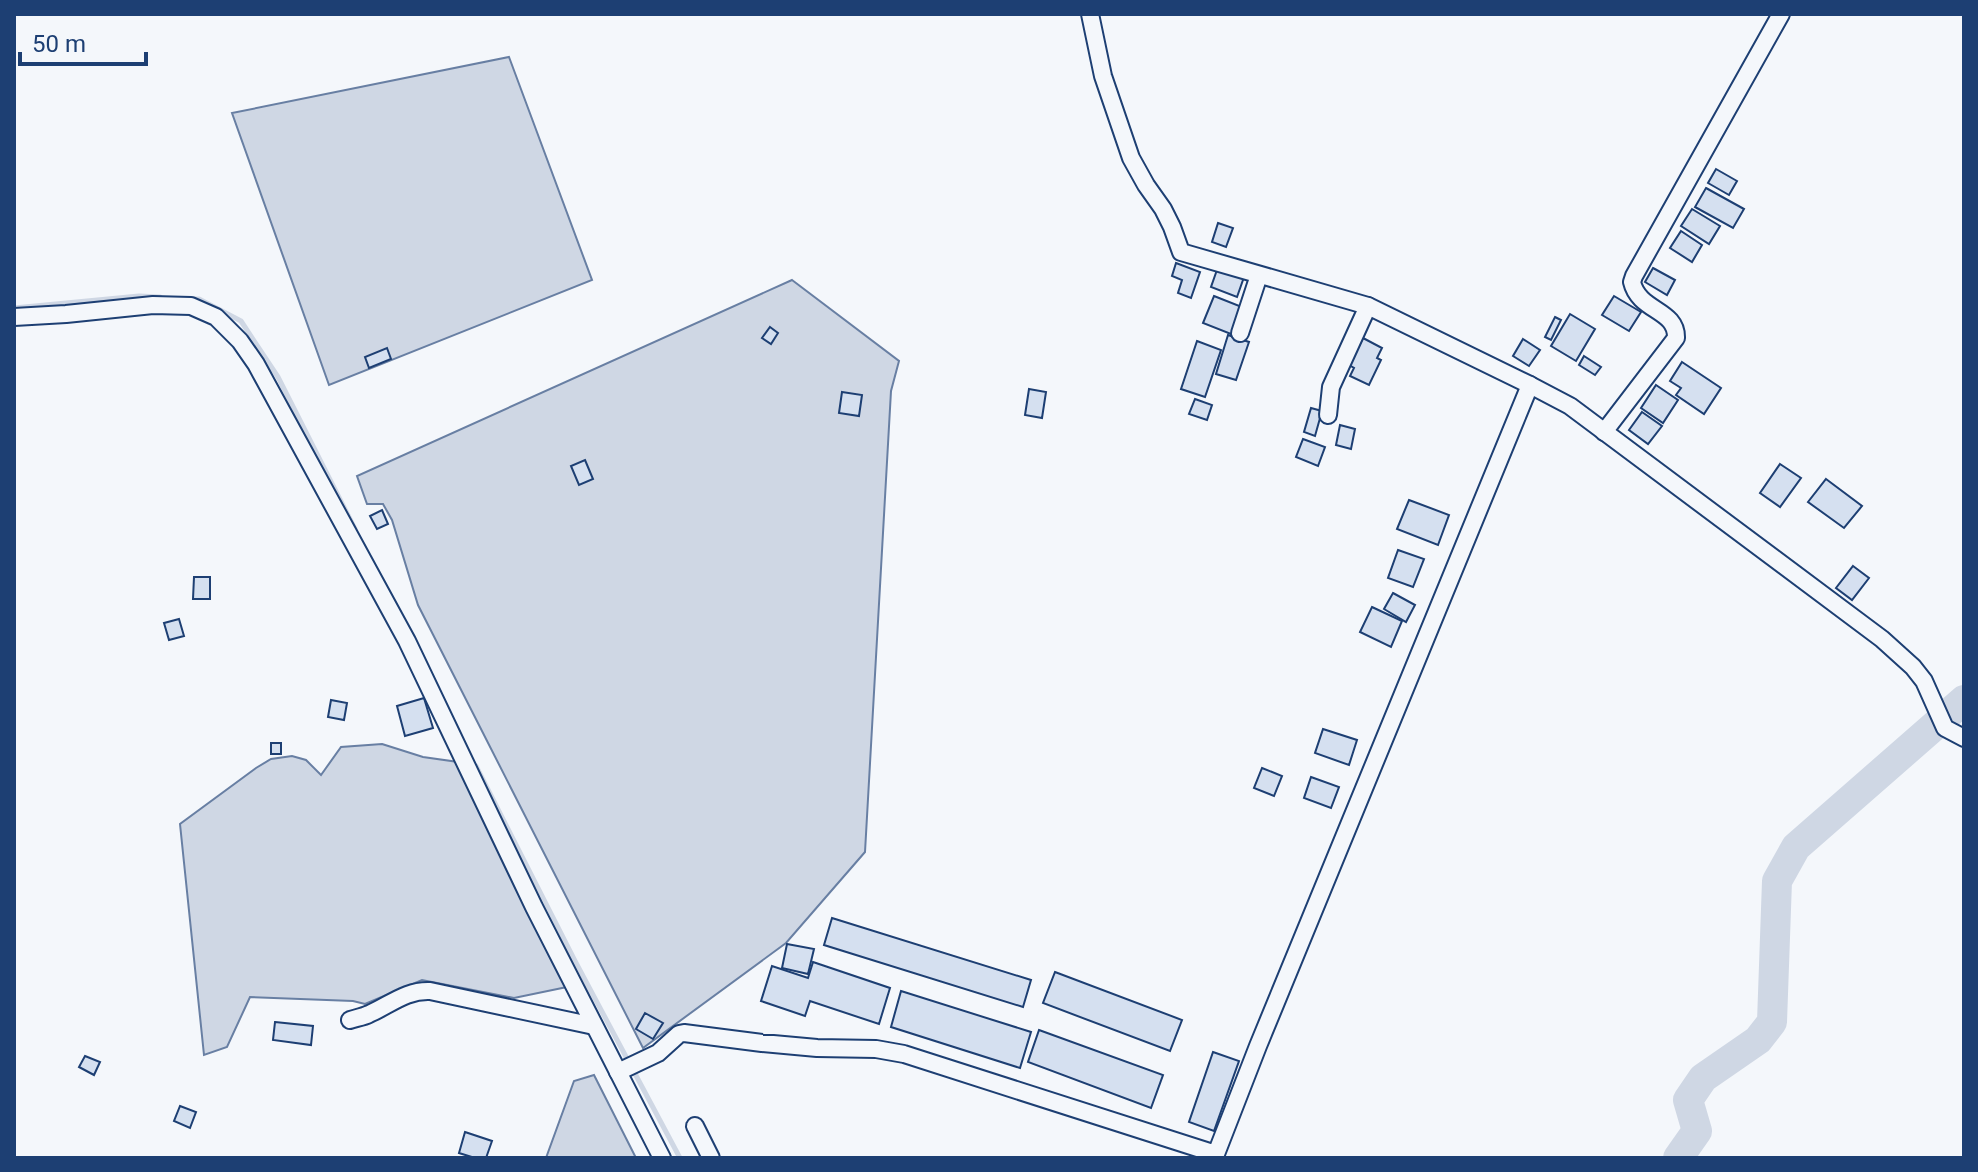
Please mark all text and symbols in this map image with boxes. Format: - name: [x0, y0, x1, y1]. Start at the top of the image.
- scale bar: [20, 16, 146, 66]
- text: 50 m: [32, 30, 86, 58]

